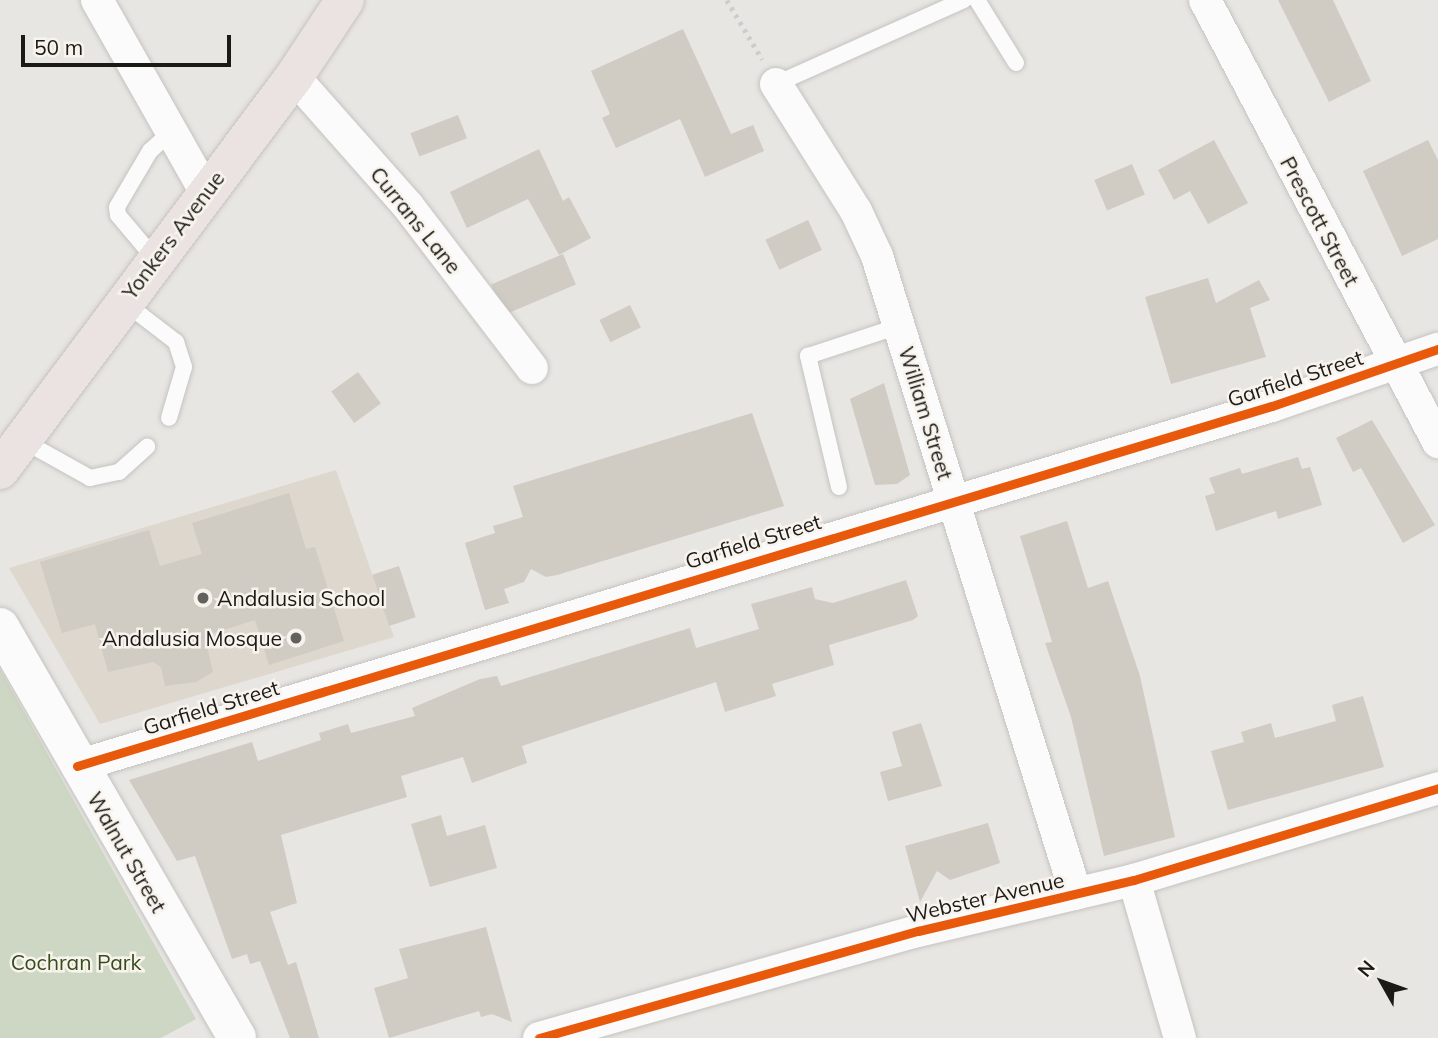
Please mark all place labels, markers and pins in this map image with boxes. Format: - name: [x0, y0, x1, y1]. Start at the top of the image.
- place label: Andalusia School: [217, 585, 385, 611]
- marker: Andalusia School: [195, 590, 211, 606]
- place label: Andalusia Mosque: [102, 625, 282, 651]
- marker: Andalusia Mosque: [288, 630, 304, 646]

